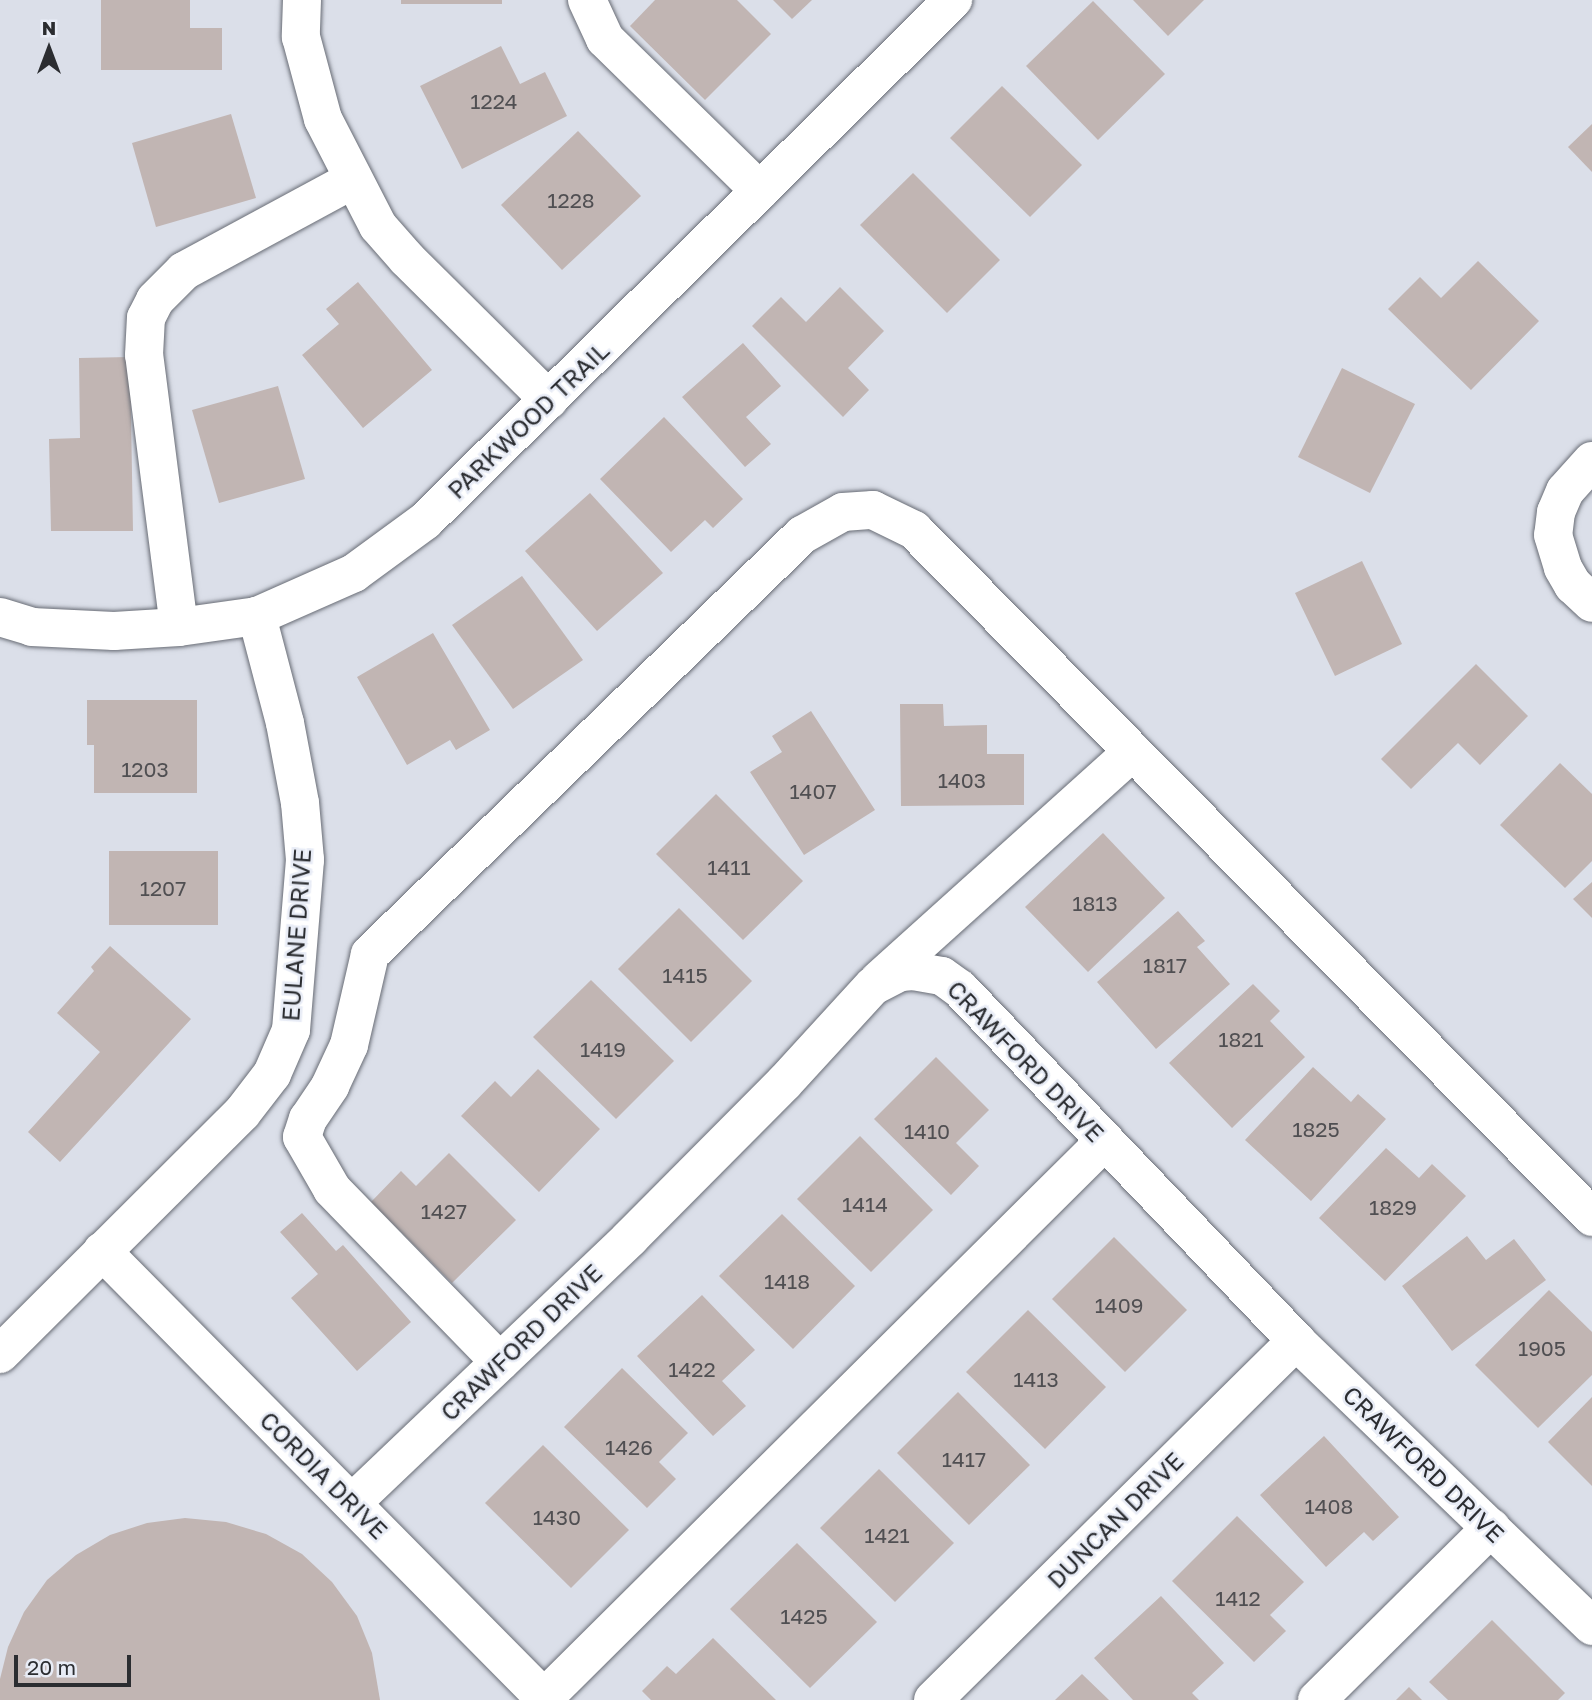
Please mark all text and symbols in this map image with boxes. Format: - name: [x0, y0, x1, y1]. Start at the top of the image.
- north arrow: [14, 14, 84, 84]
- text: N: [42, 16, 56, 39]
- house number: 1224: [470, 88, 518, 114]
- house number: 1228: [547, 187, 595, 213]
- street label: PARKWOOD TRAIL: [442, 336, 614, 504]
- house number: 1203: [121, 756, 169, 782]
- house number: 1403: [938, 767, 986, 793]
- house number: 1407: [789, 778, 837, 804]
- street label: EULANE DRIVE: [276, 848, 316, 1022]
- house number: 1411: [707, 854, 751, 880]
- house number: 1207: [140, 875, 186, 901]
- house number: 1813: [1072, 890, 1118, 916]
- house number: 1817: [1143, 952, 1187, 978]
- house number: 1415: [662, 962, 708, 988]
- street label: CRAWFORD DRIVE: [942, 974, 1110, 1148]
- house number: 1821: [1218, 1026, 1264, 1052]
- house number: 1419: [580, 1036, 626, 1062]
- house number: 1825: [1292, 1116, 1340, 1142]
- house number: 1410: [904, 1118, 950, 1144]
- house number: 1414: [842, 1191, 888, 1217]
- house number: 1829: [1369, 1194, 1417, 1220]
- house number: 1427: [421, 1198, 467, 1224]
- street label: CRAWFORD DRIVE: [434, 1258, 608, 1426]
- house number: 1418: [764, 1268, 810, 1294]
- house number: 1409: [1095, 1292, 1143, 1318]
- house number: 1905: [1518, 1335, 1566, 1361]
- house number: 1422: [668, 1356, 716, 1382]
- house number: 1413: [1013, 1366, 1059, 1392]
- street label: CRAWFORD DRIVE: [1337, 1380, 1511, 1548]
- street label: CORDIA DRIVE: [254, 1405, 394, 1545]
- house number: 1426: [605, 1434, 653, 1460]
- house number: 1417: [942, 1446, 986, 1472]
- street label: DUNCAN DRIVE: [1041, 1446, 1189, 1594]
- house number: 1408: [1305, 1493, 1353, 1519]
- house number: 1430: [533, 1504, 581, 1530]
- house number: 1421: [864, 1522, 910, 1548]
- house number: 1412: [1215, 1585, 1261, 1611]
- house number: 1425: [780, 1603, 828, 1629]
- scale bar: [18, 1640, 135, 1684]
- text: 20 m: [27, 1654, 76, 1680]

